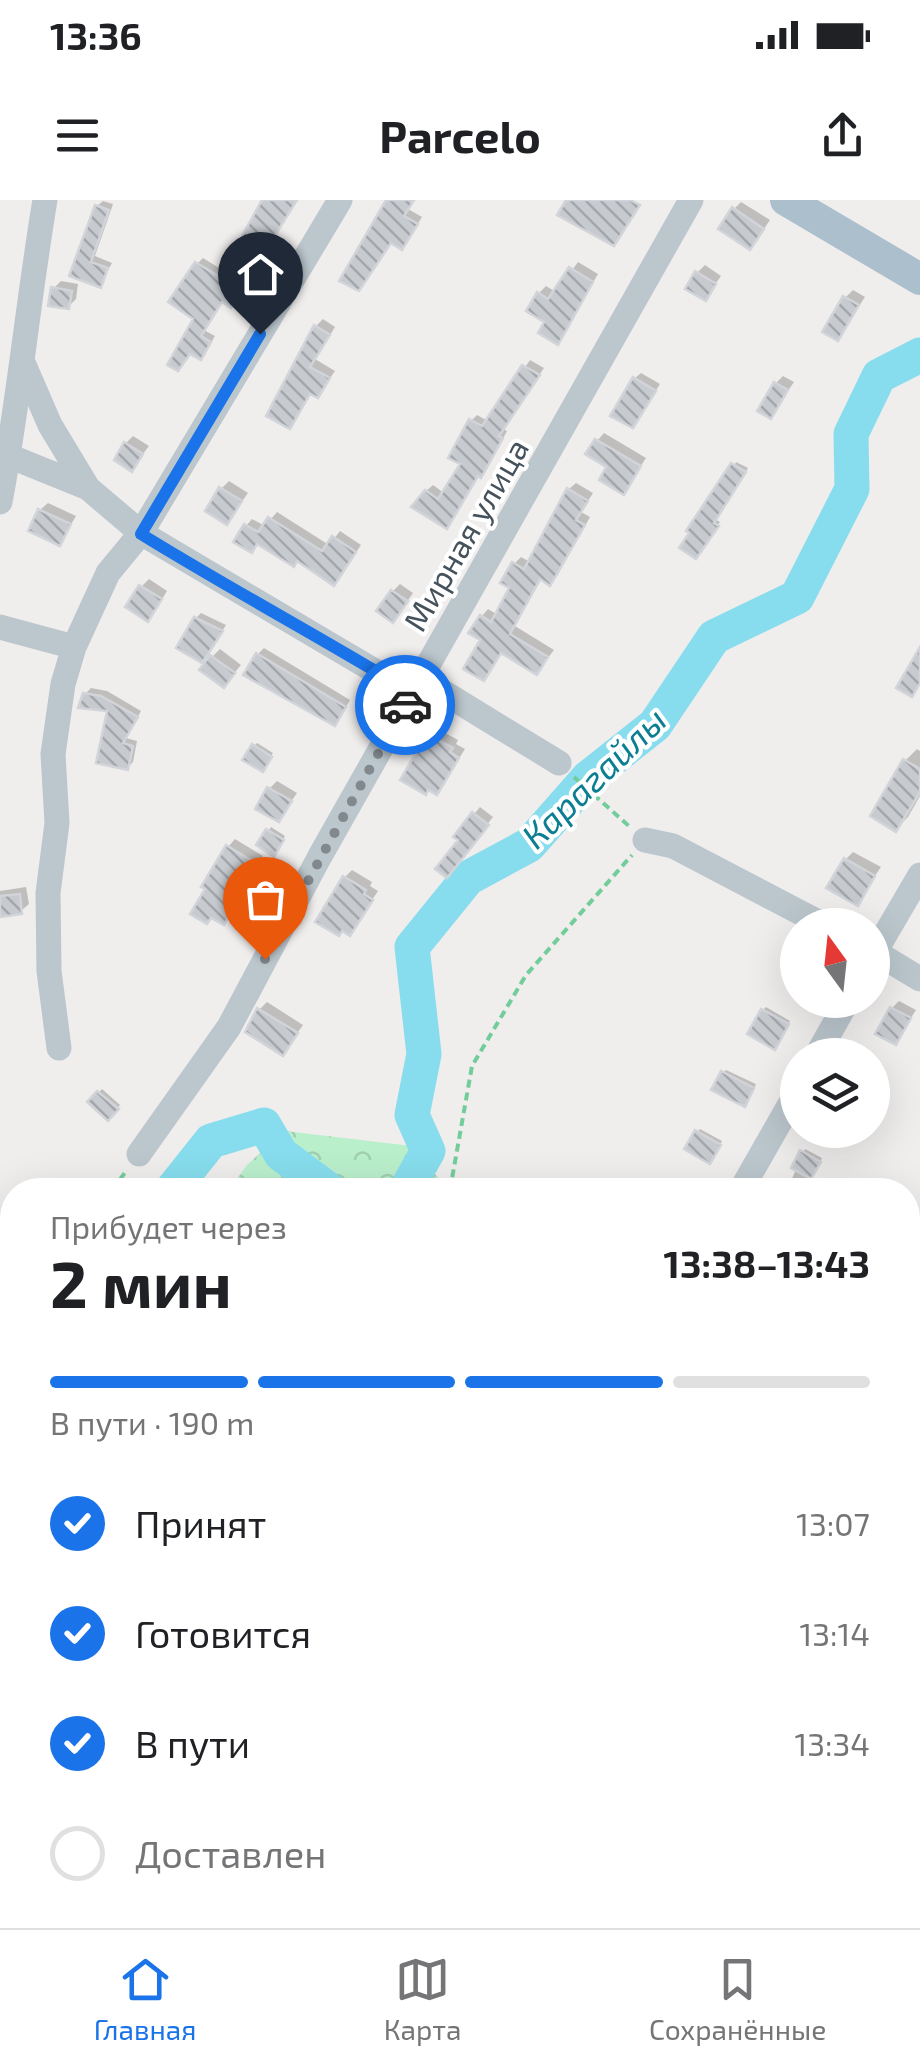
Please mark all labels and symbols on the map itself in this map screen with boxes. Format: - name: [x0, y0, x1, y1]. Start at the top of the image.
- pin: [218, 232, 303, 335]
- street label: Мирная улица: [395, 431, 536, 637]
- courier: [355, 655, 455, 755]
- water label: Карагайлы: [512, 698, 674, 856]
- pin: [223, 857, 308, 960]
- north arrow: [780, 908, 890, 1018]

